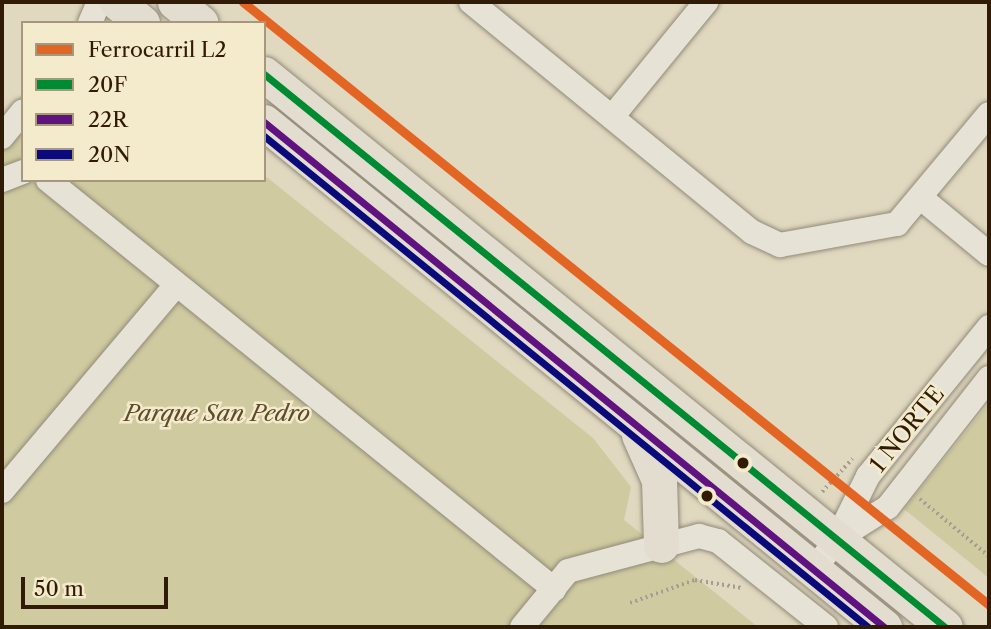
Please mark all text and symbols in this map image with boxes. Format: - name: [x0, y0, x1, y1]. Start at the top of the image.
- legend: [21, 21, 266, 182]
- text: Ferrocarril L2: [88, 37, 227, 62]
- text: 20F: [88, 72, 127, 97]
- text: 22R: [88, 107, 128, 132]
- text: 20N: [88, 142, 131, 167]
- street label: 1 NORTE: [864, 380, 950, 478]
- park label: Parque San Pedro: [124, 399, 310, 427]
- unlabelled marker: [736, 456, 750, 470]
- unlabelled marker: [700, 489, 714, 503]
- scale bar: [24, 562, 172, 606]
- text: 50 m: [34, 576, 84, 601]

